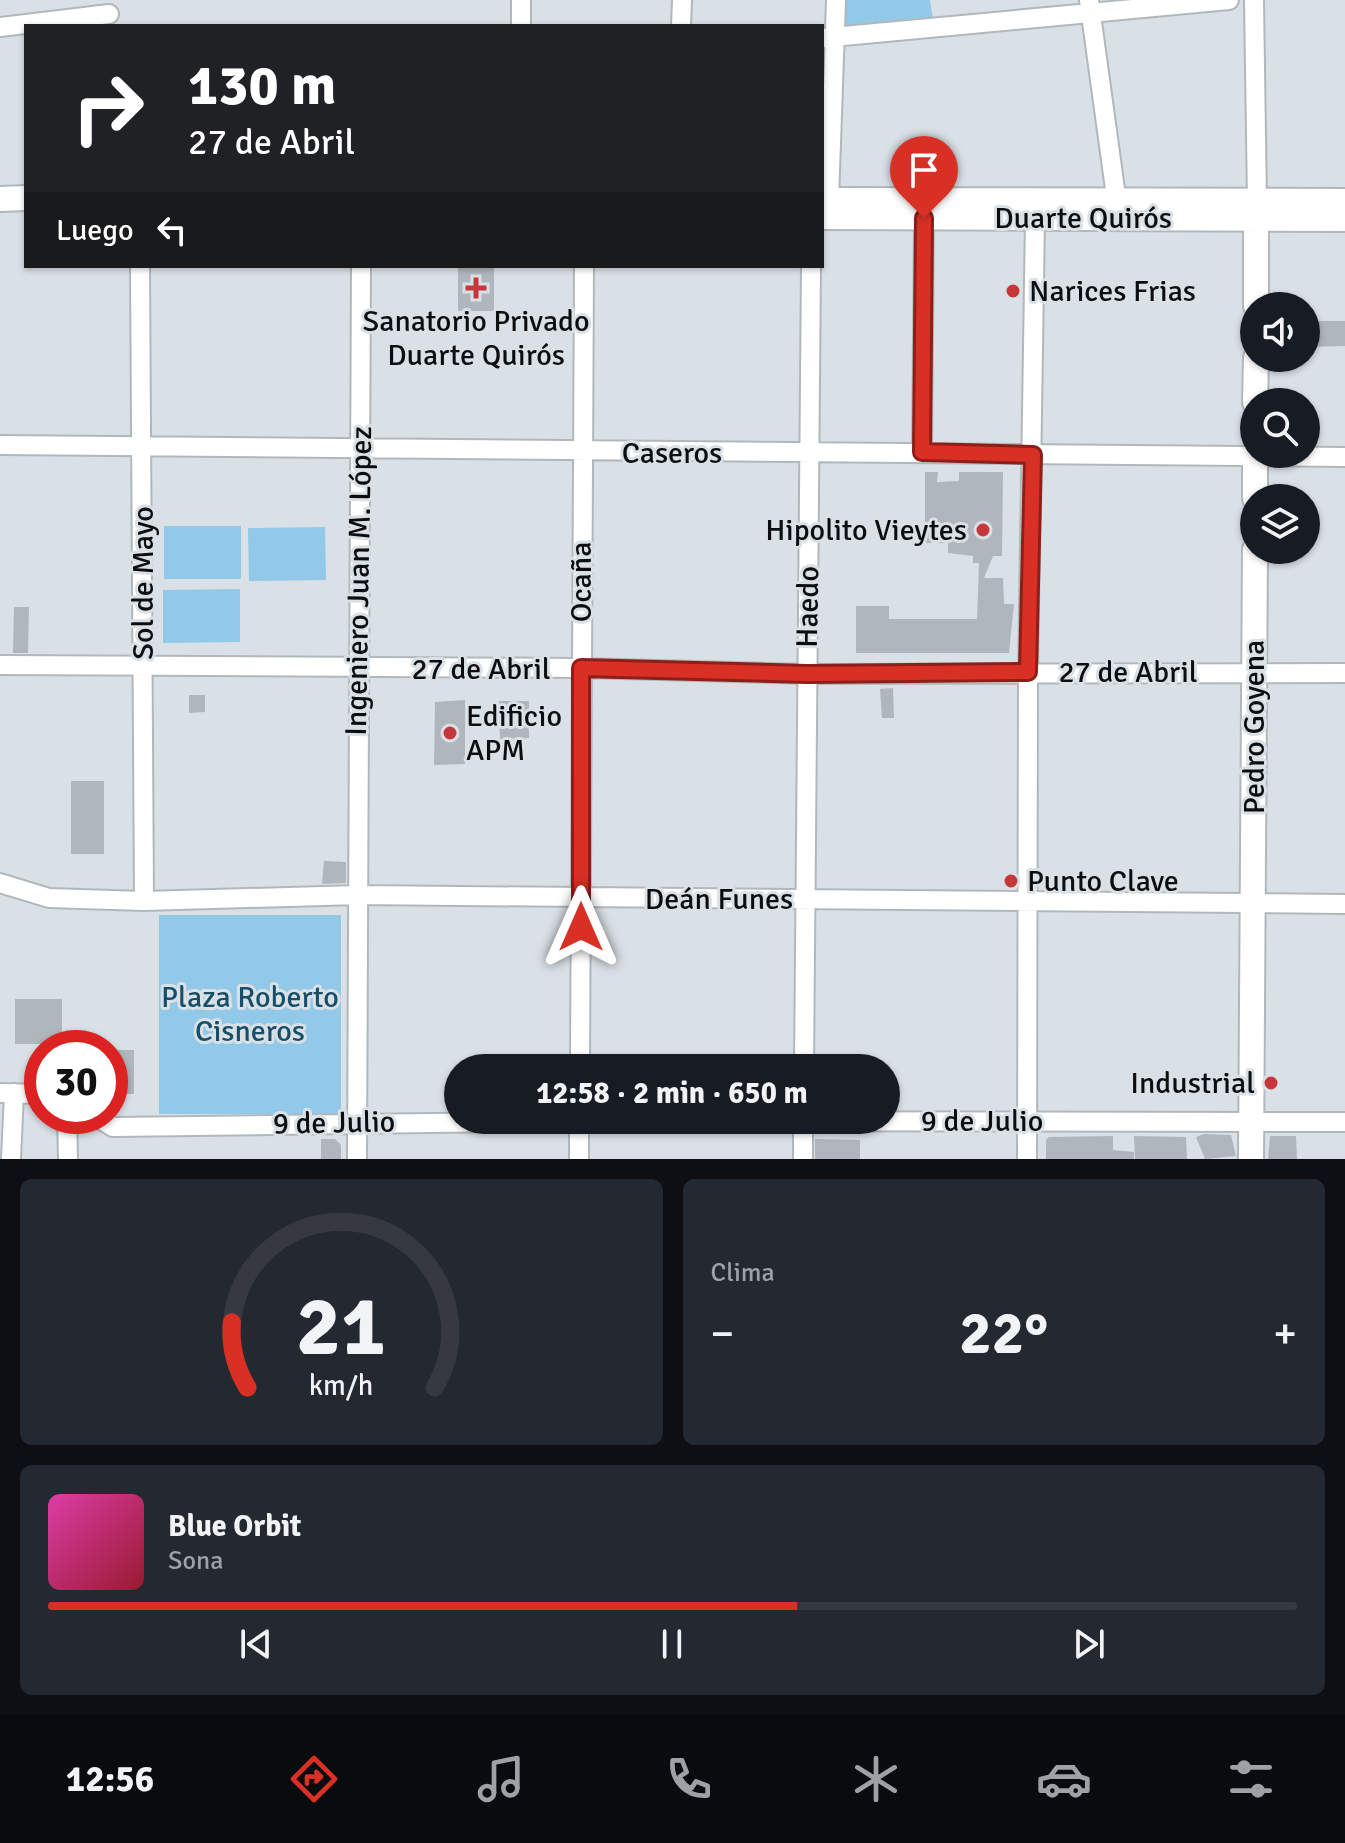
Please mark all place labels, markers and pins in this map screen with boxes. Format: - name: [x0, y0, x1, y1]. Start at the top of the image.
- pin: [890, 136, 958, 218]
- place label: Narices Frias: [1029, 273, 1196, 310]
- marker: Sanatorio Privado Duarte Quirós: [465, 277, 487, 299]
- marker: Narices Frias: [1004, 282, 1022, 300]
- place label: Sanatorio Privado Duarte Quirós: [363, 303, 590, 374]
- place label: Hipolito Vieytes: [765, 512, 967, 549]
- marker: Hipolito Vieytes: [974, 521, 992, 539]
- place label: Edificio APM: [466, 698, 562, 769]
- marker: Edificio APM: [441, 724, 459, 742]
- place label: Punto Clave: [1027, 863, 1179, 900]
- marker: Punto Clave: [1002, 872, 1020, 890]
- place label: Industrial: [1130, 1065, 1255, 1102]
- marker: Industrial: [1262, 1074, 1280, 1092]

